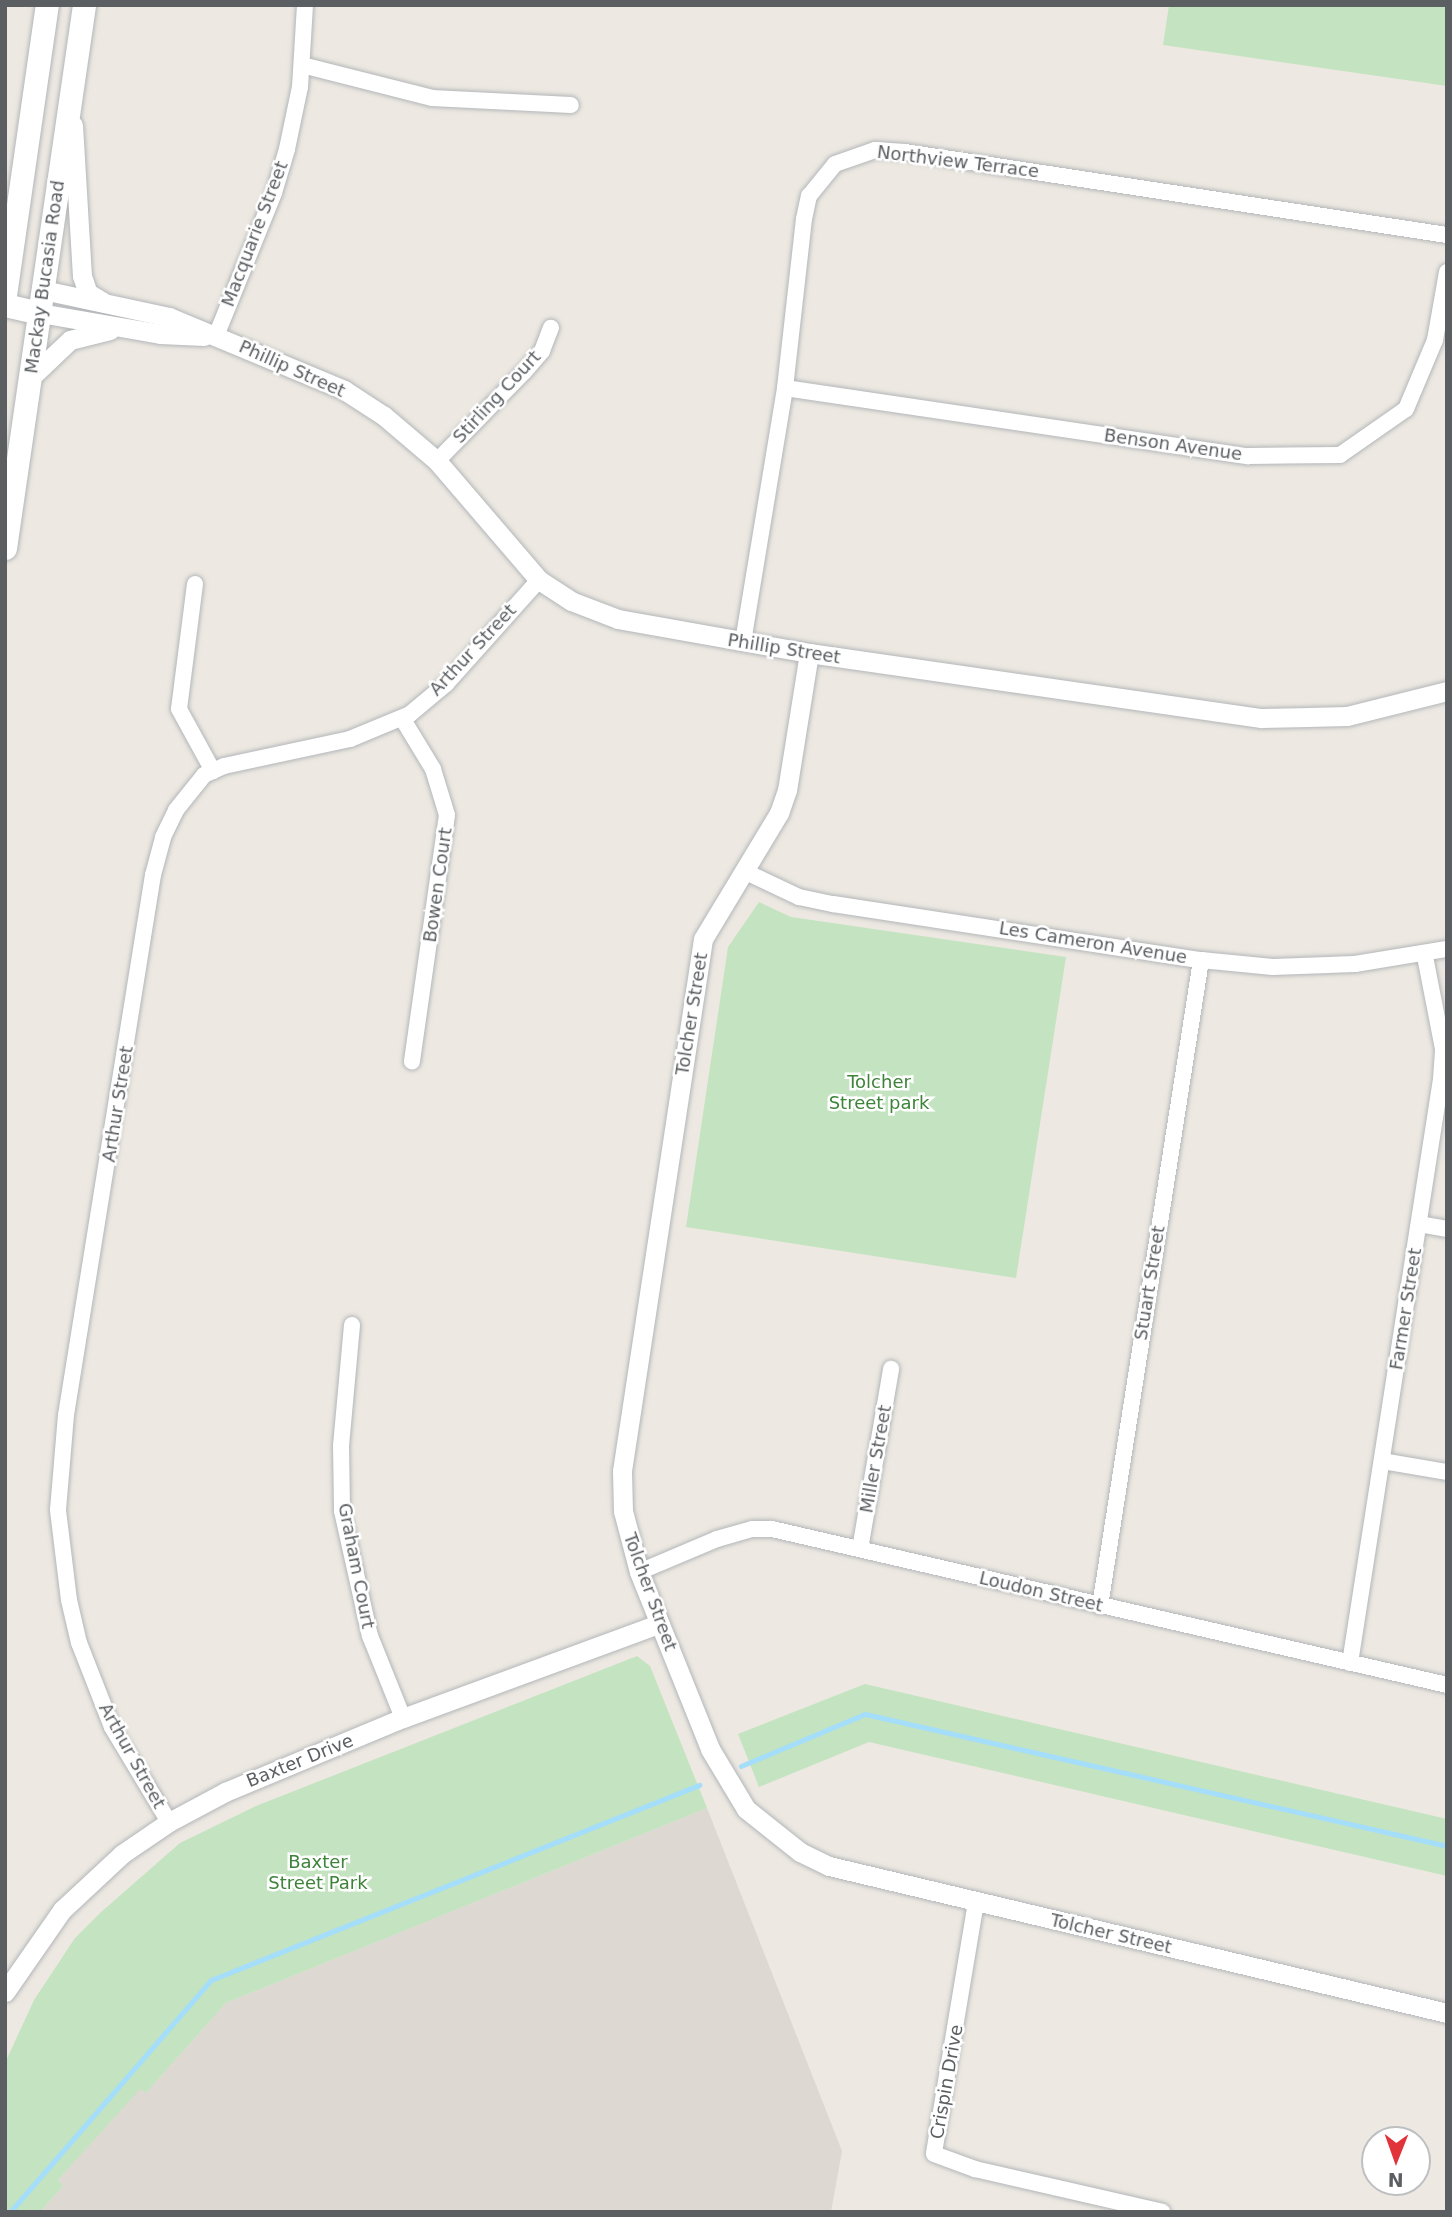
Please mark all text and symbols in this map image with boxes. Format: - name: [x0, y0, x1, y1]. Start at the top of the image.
- street label: Northview Terrace: [876, 141, 1040, 183]
- street label: Macquarie Street: [217, 158, 293, 310]
- street label: Mackay Bucasia Road: [21, 179, 69, 375]
- street label: Phillip Street: [235, 336, 349, 402]
- street label: Stirling Court: [449, 346, 545, 448]
- street label: Benson Avenue: [1103, 425, 1243, 465]
- street label: Arthur Street: [425, 600, 521, 700]
- street label: Phillip Street: [726, 629, 842, 669]
- street label: Bowen Court: [419, 826, 457, 944]
- street label: Les Cameron Avenue: [997, 917, 1189, 969]
- street label: Tolcher Street: [672, 951, 712, 1077]
- street label: Arthur Street: [98, 1044, 138, 1164]
- park label: Tolcher Street park: [829, 1072, 929, 1114]
- street label: Stuart Street: [1130, 1224, 1170, 1342]
- street label: Farmer Street: [1386, 1246, 1426, 1372]
- street label: Miller Street: [856, 1403, 896, 1515]
- street label: Graham Court: [333, 1501, 379, 1631]
- street label: Tolcher Street: [619, 1530, 681, 1654]
- street label: Loudon Street: [977, 1567, 1105, 1617]
- street label: Arthur Street: [94, 1699, 170, 1813]
- street label: Baxter Drive: [243, 1730, 357, 1792]
- park label: Baxter Street Park: [268, 1852, 368, 1895]
- street label: Tolcher Street: [1048, 1910, 1174, 1958]
- street label: Crispin Drive: [926, 2023, 968, 2141]
- north arrow: [1361, 2126, 1431, 2196]
- text: N: [1388, 2169, 1404, 2191]

